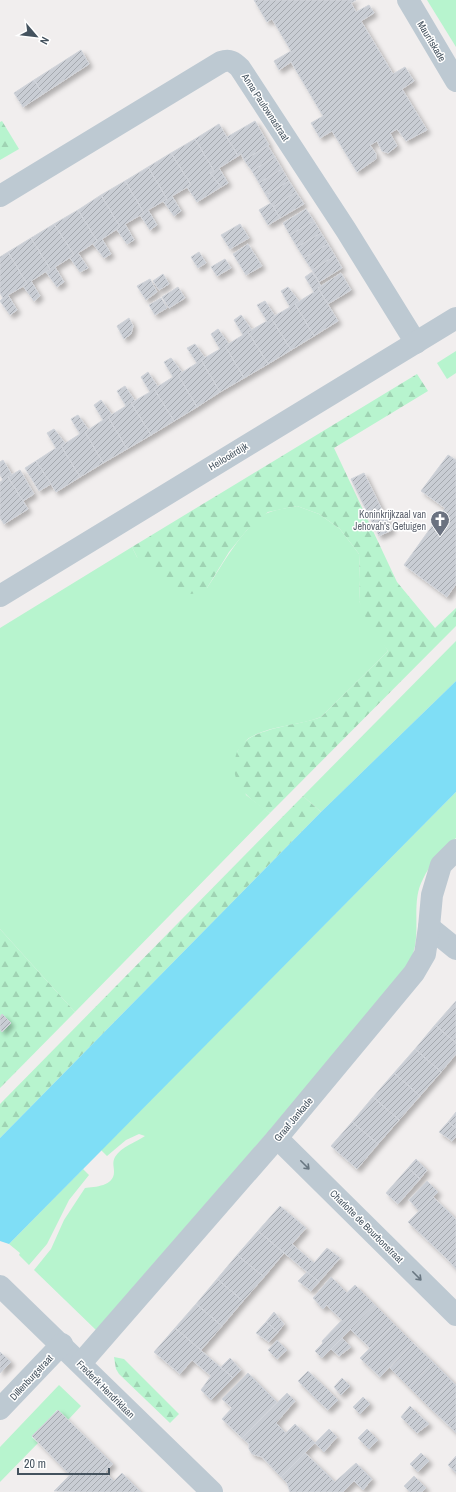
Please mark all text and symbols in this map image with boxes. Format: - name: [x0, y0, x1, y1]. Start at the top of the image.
- north arrow: [16, 16, 56, 56]
- street label: Mauritskade: [414, 19, 449, 64]
- text: N: [37, 35, 53, 47]
- street label: Anna Paulownastraat: [238, 70, 293, 144]
- street label: Heilooërdijk: [206, 439, 251, 473]
- place label: Koninkrijkzaal van Jehovah's Getuigen: [353, 508, 426, 533]
- church icon: Koninkrijkzaal van Jehovah's Getuigen: [429, 509, 451, 537]
- street label: Graaf Jankade: [271, 1094, 316, 1144]
- one-way arrow: [300, 1160, 310, 1170]
- street label: Charlotte de Bourbonstraat: [327, 1187, 407, 1266]
- one-way arrow: [412, 1271, 422, 1281]
- street label: Dillenburgstraat: [7, 1351, 56, 1403]
- street label: Frederik Hendriklaan: [74, 1358, 137, 1421]
- scale bar: [18, 1450, 109, 1476]
- text: 20 m: [24, 1456, 46, 1472]

